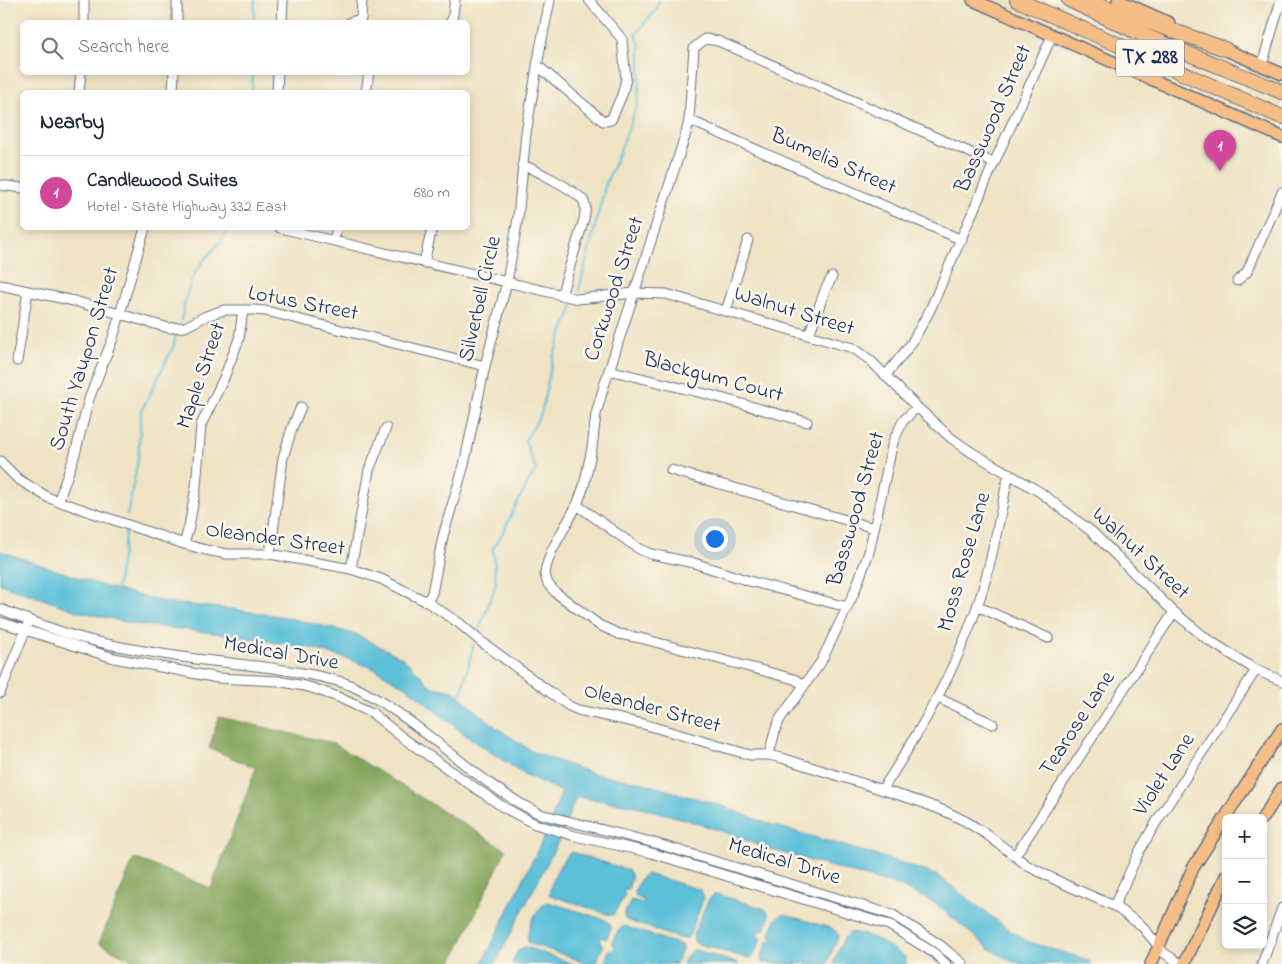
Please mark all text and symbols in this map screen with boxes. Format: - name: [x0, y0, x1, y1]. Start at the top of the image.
- search box: [20, 20, 470, 75]
- icon: search: [38, 34, 66, 62]
- text: Search here: [78, 34, 169, 61]
- street label: Basswood Street: [947, 39, 1041, 199]
- road number: TX 288: [1116, 40, 1184, 76]
- text: Nearby: [40, 108, 104, 138]
- street label: Bumelia Street: [764, 120, 902, 204]
- pin: 1: [1204, 130, 1236, 171]
- text: Candlewood Suites: [87, 168, 238, 195]
- text: 1: [53, 181, 59, 205]
- text: 680 m: [414, 181, 450, 205]
- text: Hotel · State Highway 332 East: [87, 195, 287, 219]
- street label: Corkwood Street: [577, 212, 654, 365]
- street label: Silverbell Circle: [451, 233, 511, 365]
- street label: South Yaupon Street: [42, 262, 128, 455]
- street label: Lotus Street: [245, 278, 361, 330]
- street label: Walnut Street: [730, 279, 859, 346]
- street label: Maple Street: [169, 318, 235, 434]
- street label: Blackgum Court: [638, 344, 787, 413]
- street label: Basswood Street: [819, 427, 895, 591]
- street label: Moss Rose Lane: [930, 488, 1000, 635]
- street label: Walnut Street: [1084, 500, 1197, 609]
- street label: Oleander Street: [203, 514, 347, 566]
- your location: [702, 526, 728, 552]
- street label: Medical Drive: [221, 628, 341, 680]
- street label: Tearose Lane: [1032, 665, 1124, 783]
- street label: Oleander Street: [580, 675, 725, 743]
- street label: Violet Lane: [1126, 727, 1204, 824]
- map controls: [1222, 814, 1267, 949]
- button: +: [1222, 814, 1267, 859]
- street label: Medical Drive: [724, 830, 844, 894]
- button: −: [1222, 859, 1267, 904]
- button: layers: [1222, 904, 1267, 949]

